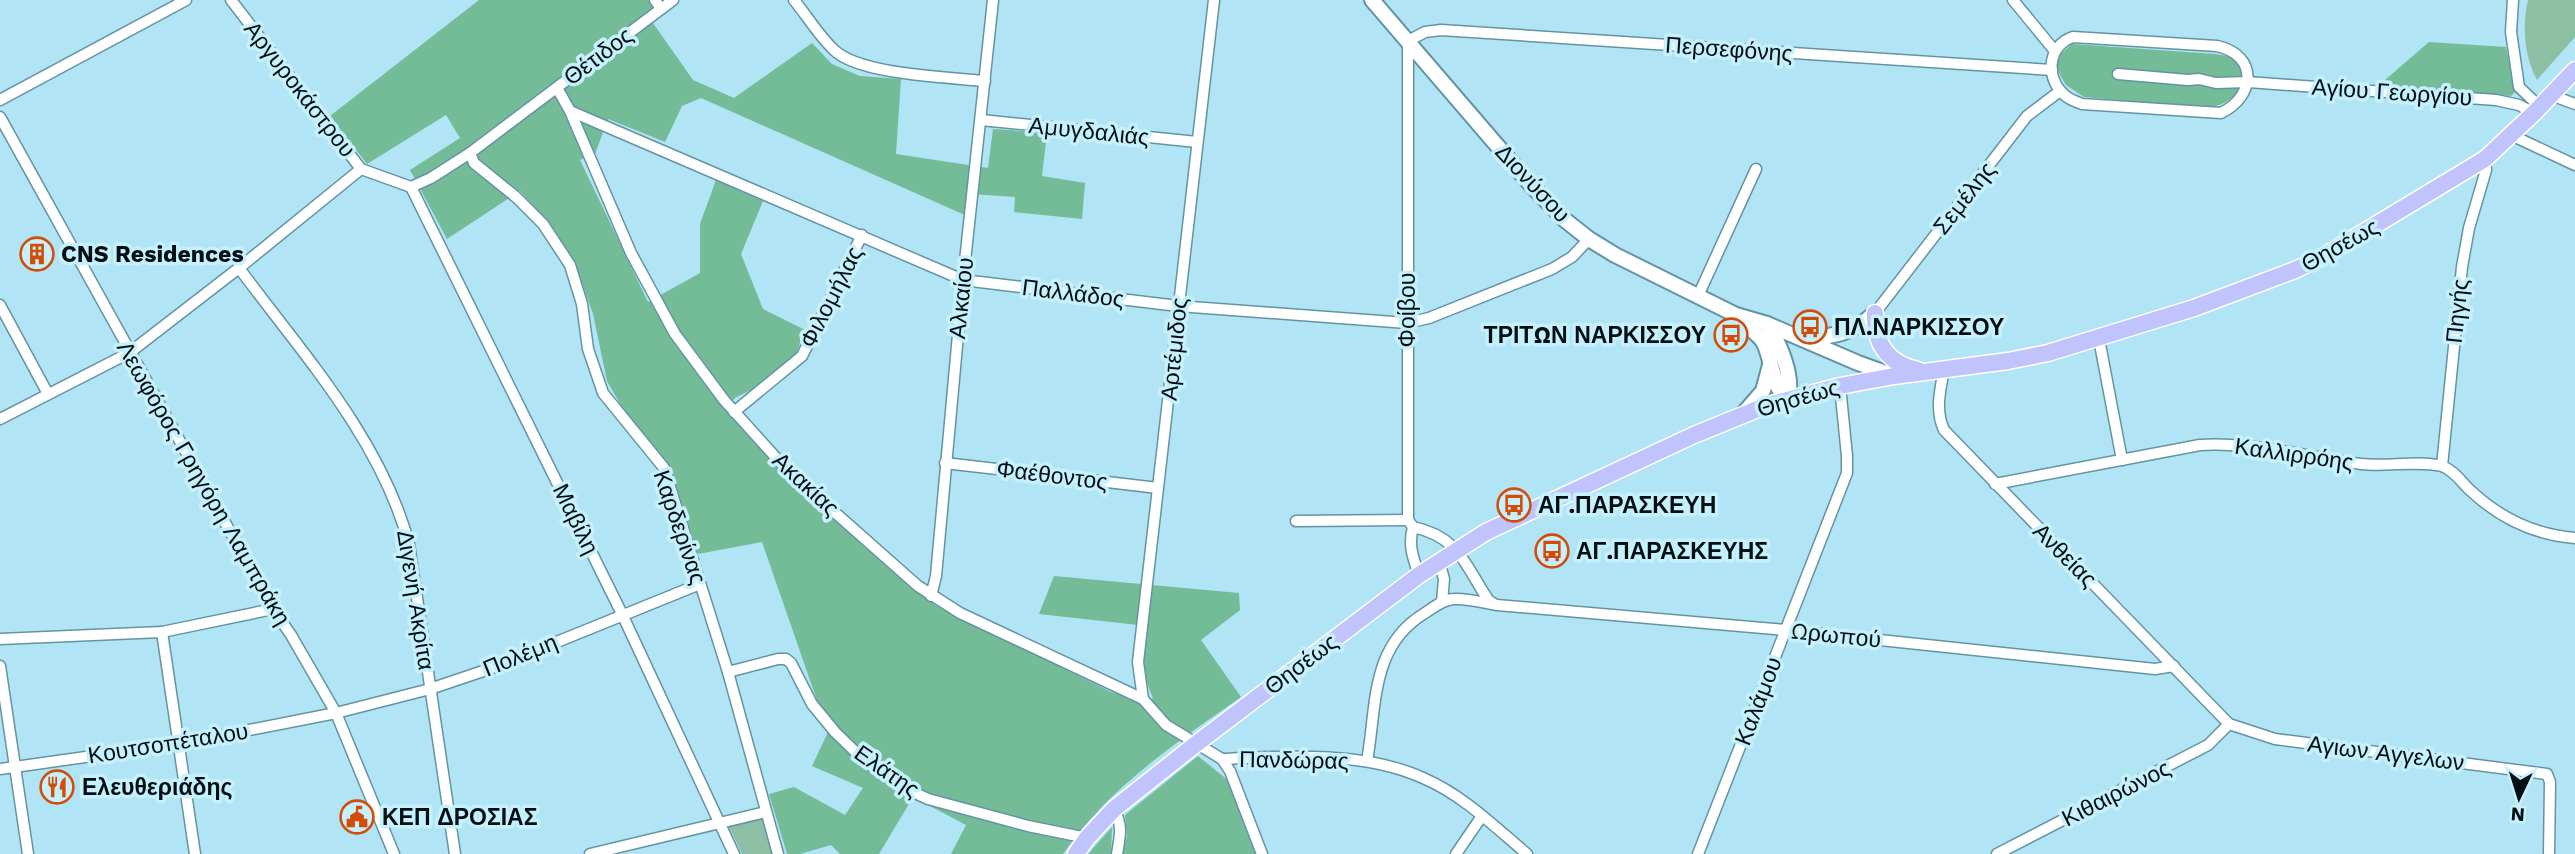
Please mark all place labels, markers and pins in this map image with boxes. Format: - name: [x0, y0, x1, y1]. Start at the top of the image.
- building icon: CNS Residences: [18, 235, 56, 273]
- place label: CNS Residences: [61, 241, 244, 268]
- bus stop icon: ΠΛ.ΝΑΡΚΙΣΣΟΥ: [1791, 308, 1829, 346]
- place label: ΠΛ.ΝΑΡΚΙΣΣΟΥ: [1834, 314, 2004, 341]
- bus stop icon: ΤΡΙΤΩΝ ΝΑΡΚΙΣΣΟΥ: [1712, 316, 1750, 354]
- place label: ΤΡΙΤΩΝ ΝΑΡΚΙΣΣΟΥ: [1484, 322, 1706, 349]
- bus stop icon: ΑΓ.ΠΑΡΑΣΚΕΥΗ: [1495, 486, 1533, 524]
- place label: ΑΓ.ΠΑΡΑΣΚΕΥΗ: [1538, 492, 1716, 519]
- bus stop icon: ΑΓ.ΠΑΡΑΣΚΕΥΗΣ: [1533, 532, 1571, 570]
- place label: ΑΓ.ΠΑΡΑΣΚΕΥΗΣ: [1576, 538, 1768, 565]
- restaurant icon: Ελευθεριάδης: [38, 768, 76, 806]
- place label: Ελευθεριάδης: [82, 774, 233, 801]
- public building icon: ΚΕΠ ΔΡΟΣΙΑΣ: [338, 798, 376, 836]
- place label: ΚΕΠ ΔΡΟΣΙΑΣ: [382, 804, 538, 831]

